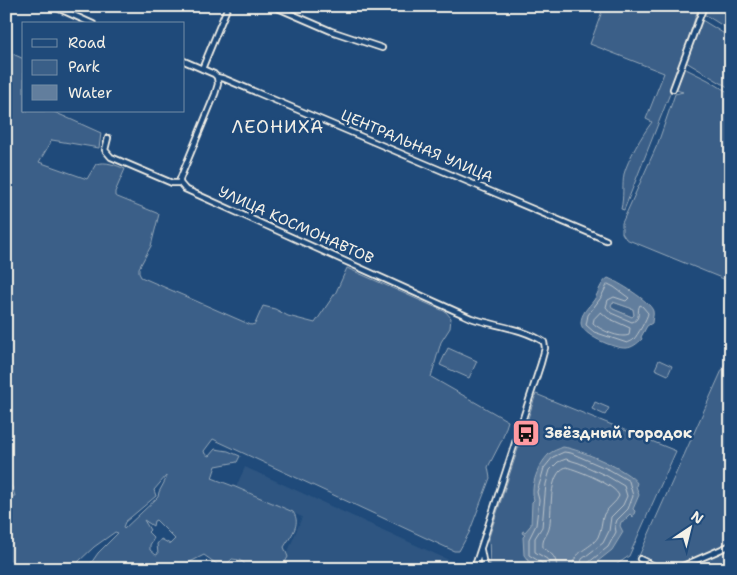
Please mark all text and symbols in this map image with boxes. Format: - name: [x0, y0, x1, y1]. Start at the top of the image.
- legend: [22, 22, 185, 112]
- text: Road: [68, 33, 106, 53]
- text: Park: [68, 57, 100, 77]
- text: Water: [68, 83, 112, 103]
- street label: ЦЕНТРАЛЬНАЯ УЛИЦА: [338, 105, 496, 187]
- district label: ЛЕОНИХА: [232, 115, 324, 139]
- street label: УЛИЦА КОСМОНАВТОВ: [215, 182, 377, 268]
- bus stop icon: Звёздный городок: [511, 418, 541, 448]
- place label: Звёздный городок: [545, 423, 693, 443]
- north arrow: [664, 502, 714, 552]
- text: N: [688, 507, 707, 528]

